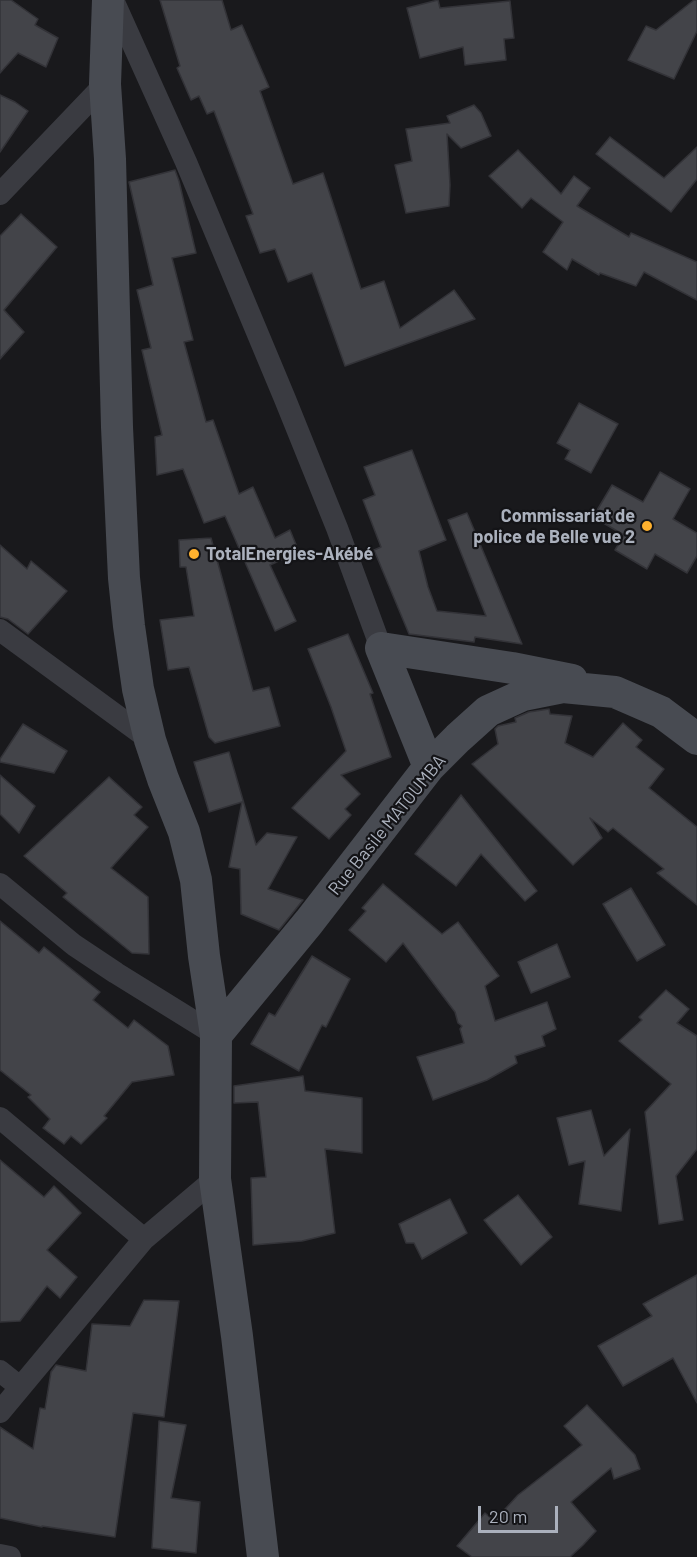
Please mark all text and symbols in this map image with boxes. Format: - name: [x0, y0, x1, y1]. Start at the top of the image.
- place label: Commissariat de police de Belle vue 2: [473, 505, 635, 548]
- marker: Commissariat de police de Belle vue 2: [640, 519, 654, 533]
- place label: TotalEnergies-Akébé: [206, 543, 373, 565]
- marker: TotalEnergies-Akébé: [187, 547, 201, 561]
- street label: Rue Basile MATOUMBA: [324, 750, 450, 900]
- scale bar: [481, 1494, 560, 1532]
- text: 20 m: [489, 1505, 527, 1527]

